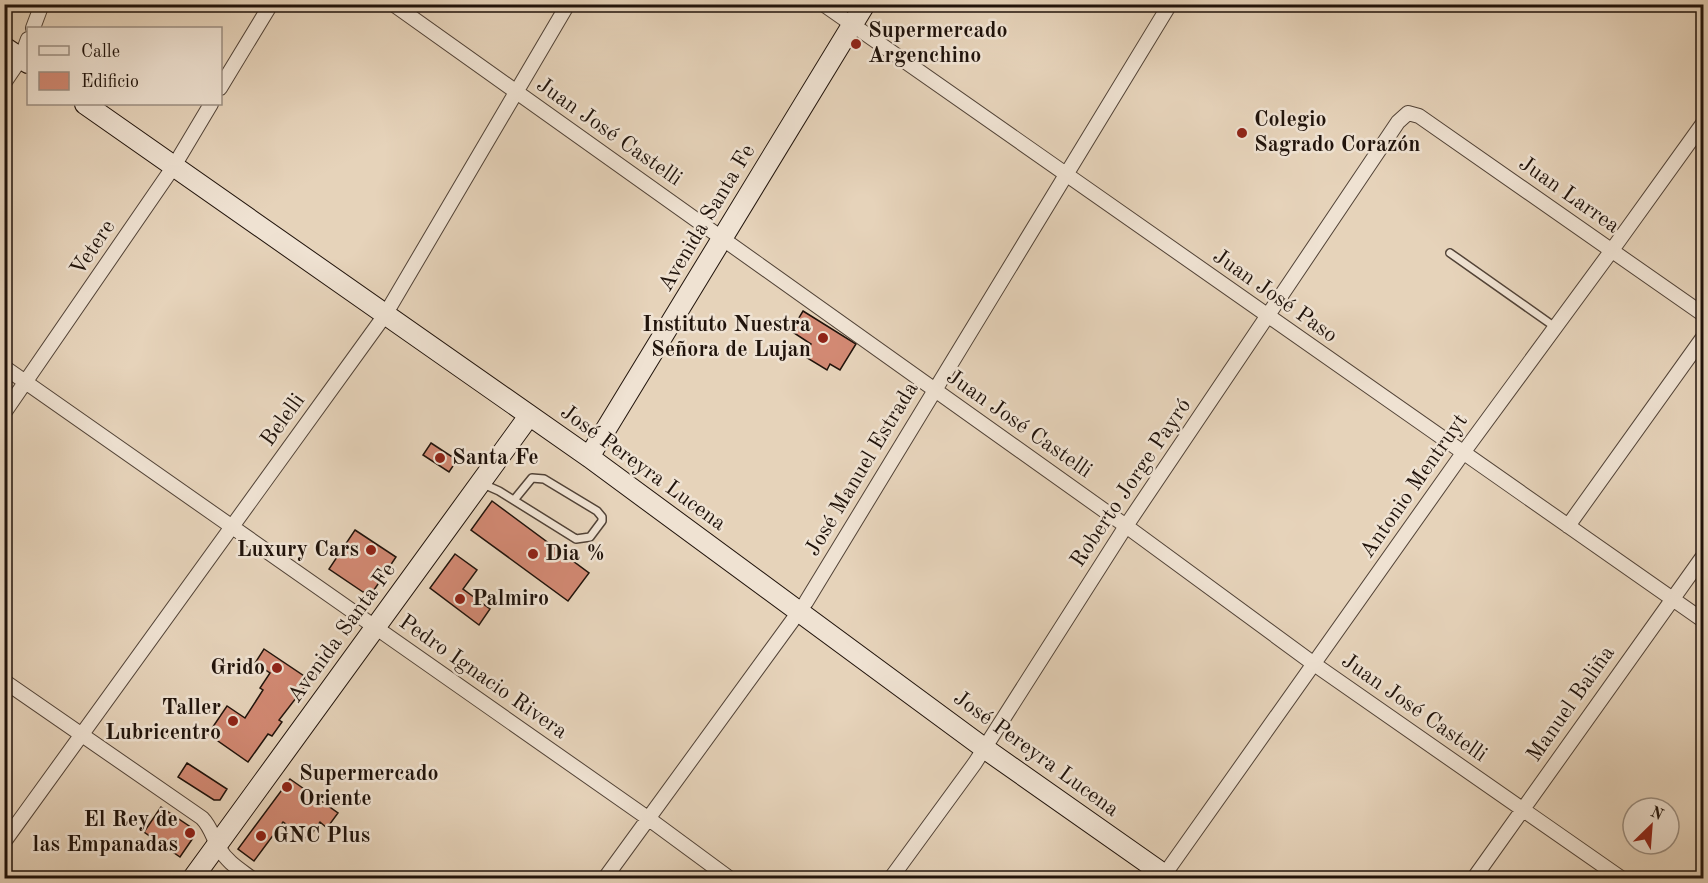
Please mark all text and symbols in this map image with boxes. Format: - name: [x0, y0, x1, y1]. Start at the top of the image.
- place label: Supermercado Argenchino: [868, 20, 1008, 67]
- legend: [27, 27, 222, 105]
- marker: Supermercado Argenchino: [849, 37, 863, 51]
- text: Calle: [81, 43, 120, 61]
- text: Edificio: [81, 73, 139, 91]
- street label: Juan José Castelli: [532, 74, 686, 190]
- place label: Colegio Sagrado Corazón: [1254, 109, 1421, 156]
- marker: Colegio Sagrado Corazón: [1235, 126, 1249, 140]
- street label: Avenida Santa Fe: [655, 141, 759, 295]
- street label: Juan Larrea: [1515, 152, 1623, 238]
- street label: Vetere: [67, 216, 119, 280]
- street label: Juan José Paso: [1209, 245, 1341, 347]
- place label: Instituto Nuestra Señora de Lujan: [642, 314, 811, 361]
- marker: Instituto Nuestra Señora de Lujan: [816, 331, 830, 345]
- street label: Juan José Castelli: [942, 366, 1096, 482]
- street label: José Manuel Estrada: [801, 378, 923, 560]
- street label: Belelli: [257, 390, 309, 450]
- street label: Roberto Jorge Payró: [1067, 395, 1195, 571]
- street label: José Pereyra Lucena: [556, 401, 730, 535]
- street label: Antonio Mentruyt: [1356, 410, 1472, 562]
- place label: Santa Fe: [452, 447, 539, 469]
- marker: Santa Fe: [433, 451, 447, 465]
- place label: Luxury Cars: [237, 539, 359, 561]
- marker: Luxury Cars: [364, 543, 378, 557]
- place label: Dia %: [545, 543, 605, 565]
- marker: Dia %: [526, 547, 540, 561]
- street label: Avenida Santa Fe: [284, 559, 400, 707]
- place label: Palmiro: [472, 588, 549, 610]
- marker: Palmiro: [453, 592, 467, 606]
- street label: Pedro Ignacio Rivera: [395, 611, 571, 743]
- street label: Manuel Baliña: [1523, 642, 1619, 766]
- street label: Juan José Castelli: [1337, 650, 1491, 766]
- place label: Grido: [210, 657, 265, 679]
- marker: Grido: [270, 661, 284, 675]
- street label: José Pereyra Lucena: [949, 687, 1123, 821]
- place label: Taller Lubricentro: [105, 697, 221, 744]
- marker: Taller Lubricentro: [226, 714, 240, 728]
- place label: Supermercado Oriente: [299, 763, 439, 810]
- marker: Supermercado Oriente: [280, 780, 294, 794]
- north arrow: [1621, 796, 1681, 856]
- text: N: [1648, 804, 1666, 824]
- place label: El Rey de las Empanadas: [33, 809, 178, 856]
- place label: GNC Plus: [273, 825, 370, 847]
- marker: El Rey de las Empanadas: [183, 826, 197, 840]
- marker: GNC Plus: [254, 829, 268, 843]

